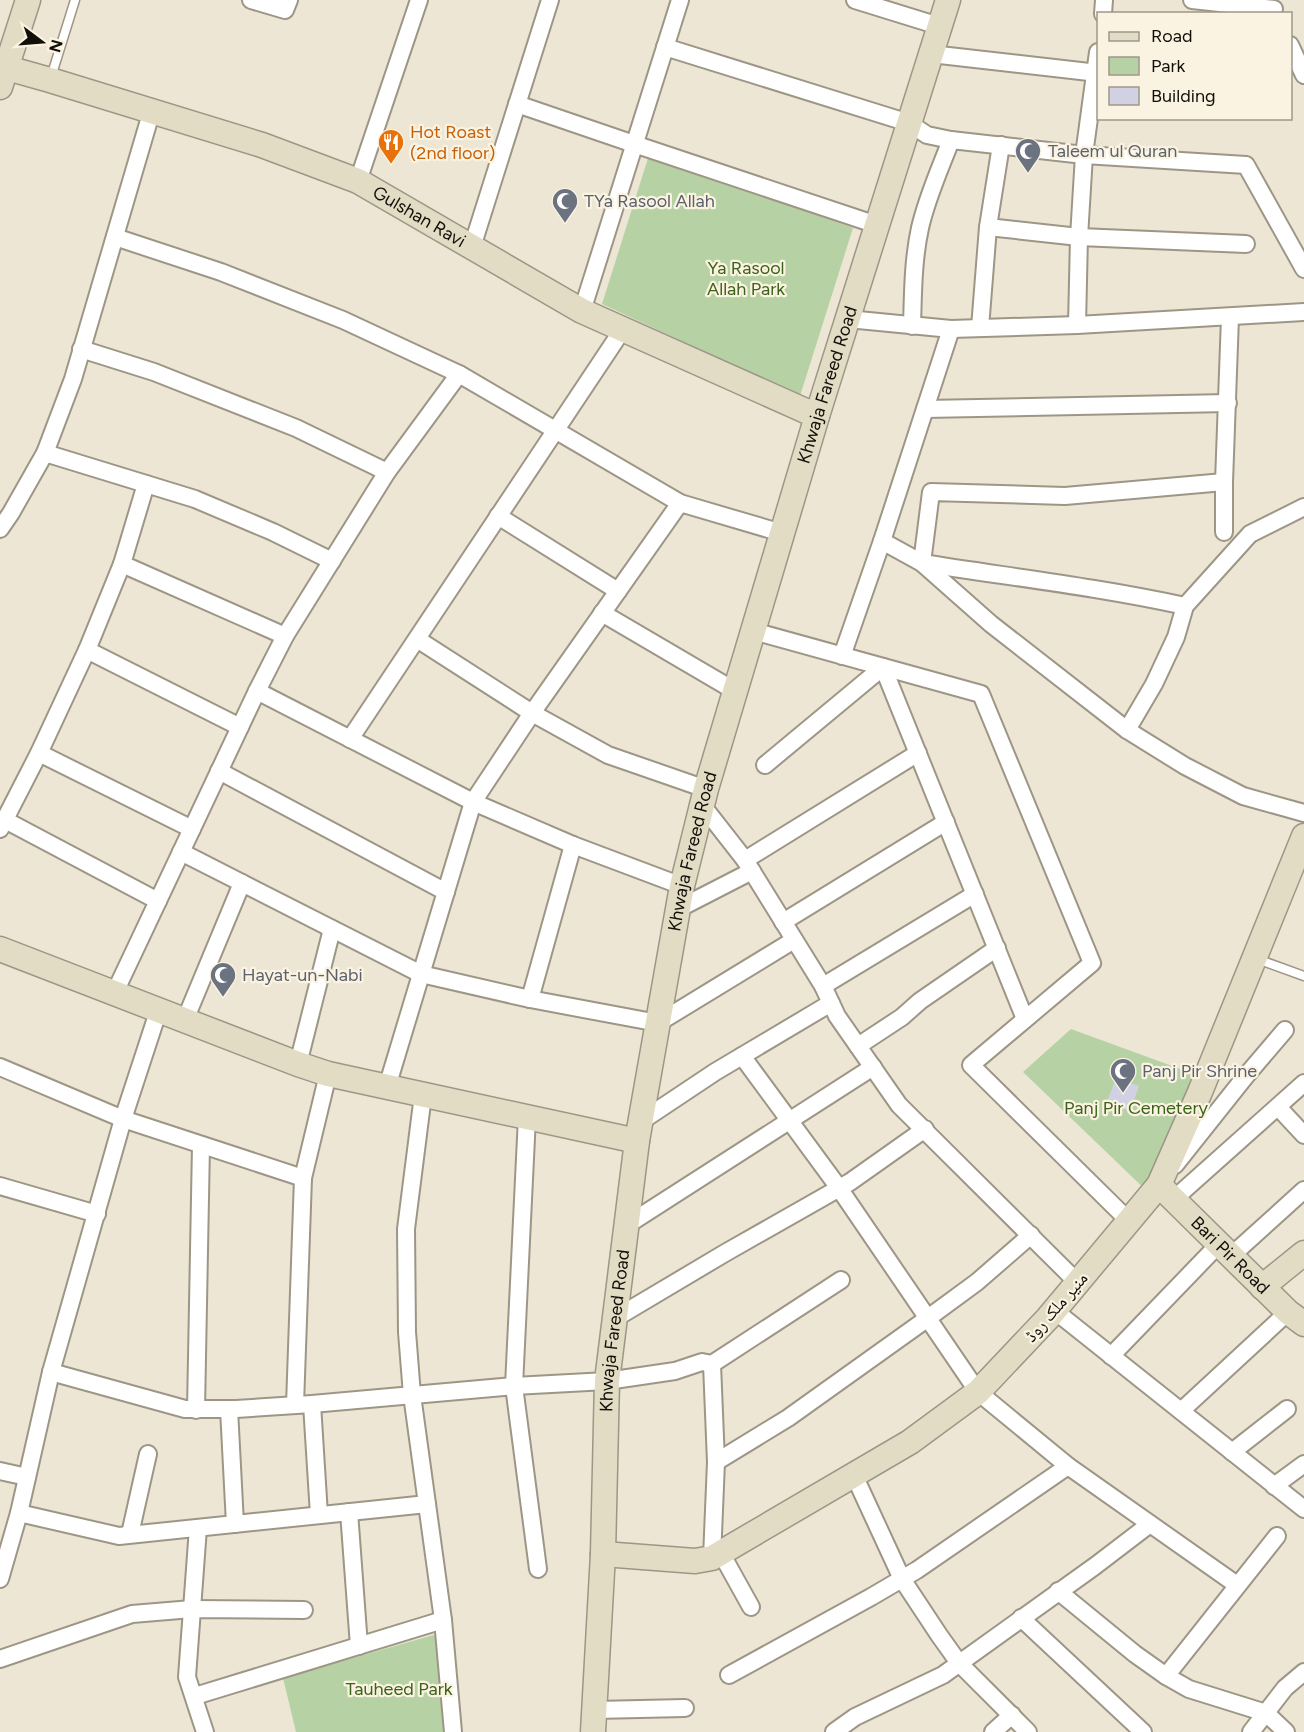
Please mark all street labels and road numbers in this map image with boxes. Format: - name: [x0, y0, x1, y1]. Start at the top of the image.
- street label: Gulshan Ravi: [369, 181, 470, 252]
- street label: Khwaja Fareed Road: [792, 303, 862, 466]
- street label: Khwaja Fareed Road: [663, 769, 722, 933]
- street label: Bari Pir Road: [1186, 1212, 1274, 1299]
- street label: Khwaja Fareed Road: [595, 1248, 634, 1412]
- street label: منیر ملک روڈ: [1020, 1268, 1092, 1346]

